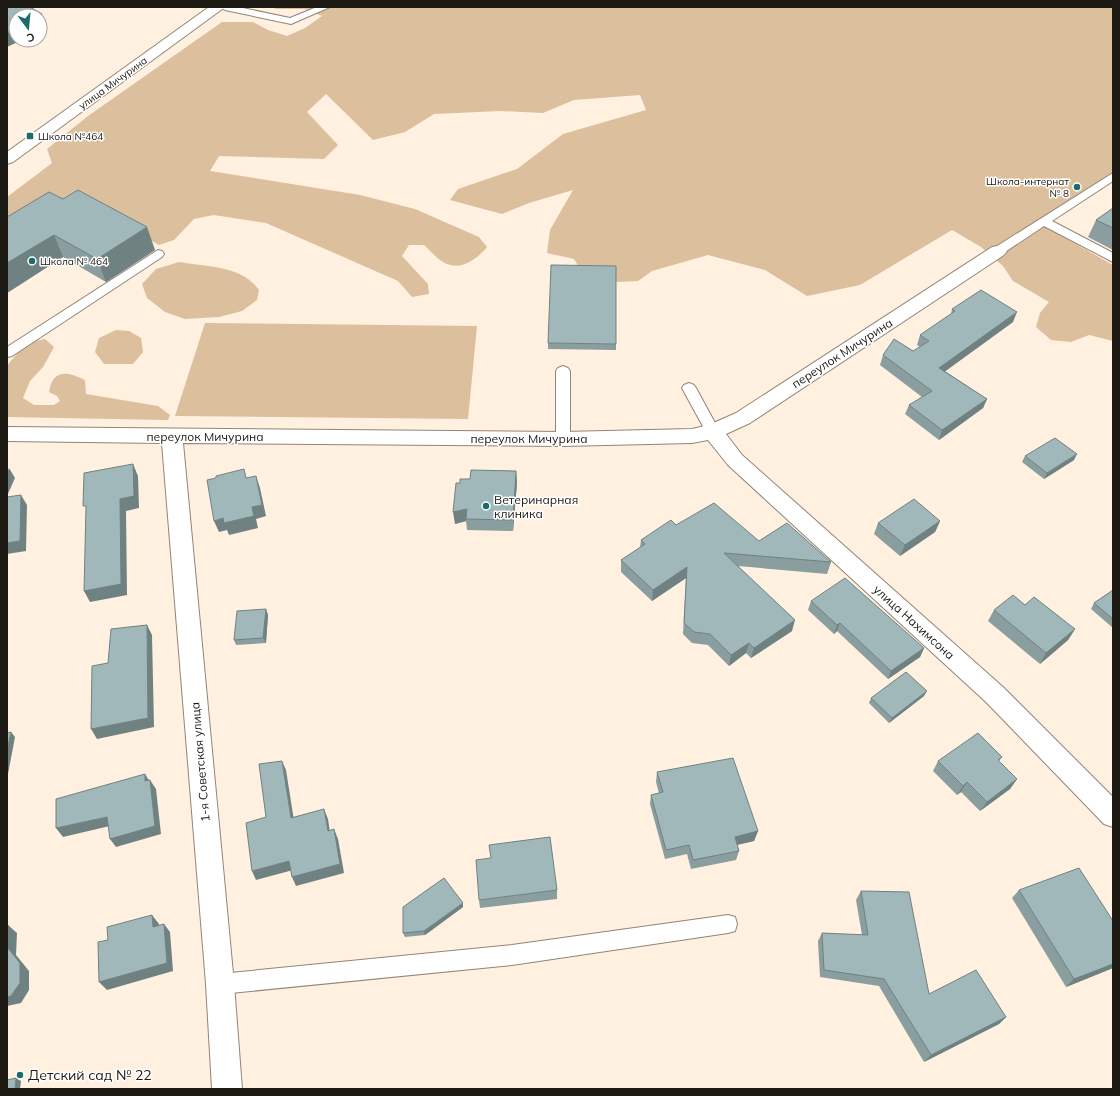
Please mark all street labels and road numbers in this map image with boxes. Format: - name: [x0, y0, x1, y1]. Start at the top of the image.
- street label: улица Мичурина: [76, 54, 150, 112]
- street label: переулок Мичурина: [789, 315, 895, 391]
- street label: переулок Мичурина: [146, 429, 264, 444]
- street label: переулок Мичурина: [470, 431, 588, 446]
- street label: улица Нахимсона: [870, 582, 958, 662]
- street label: 1-я Советская улица: [187, 701, 213, 823]

